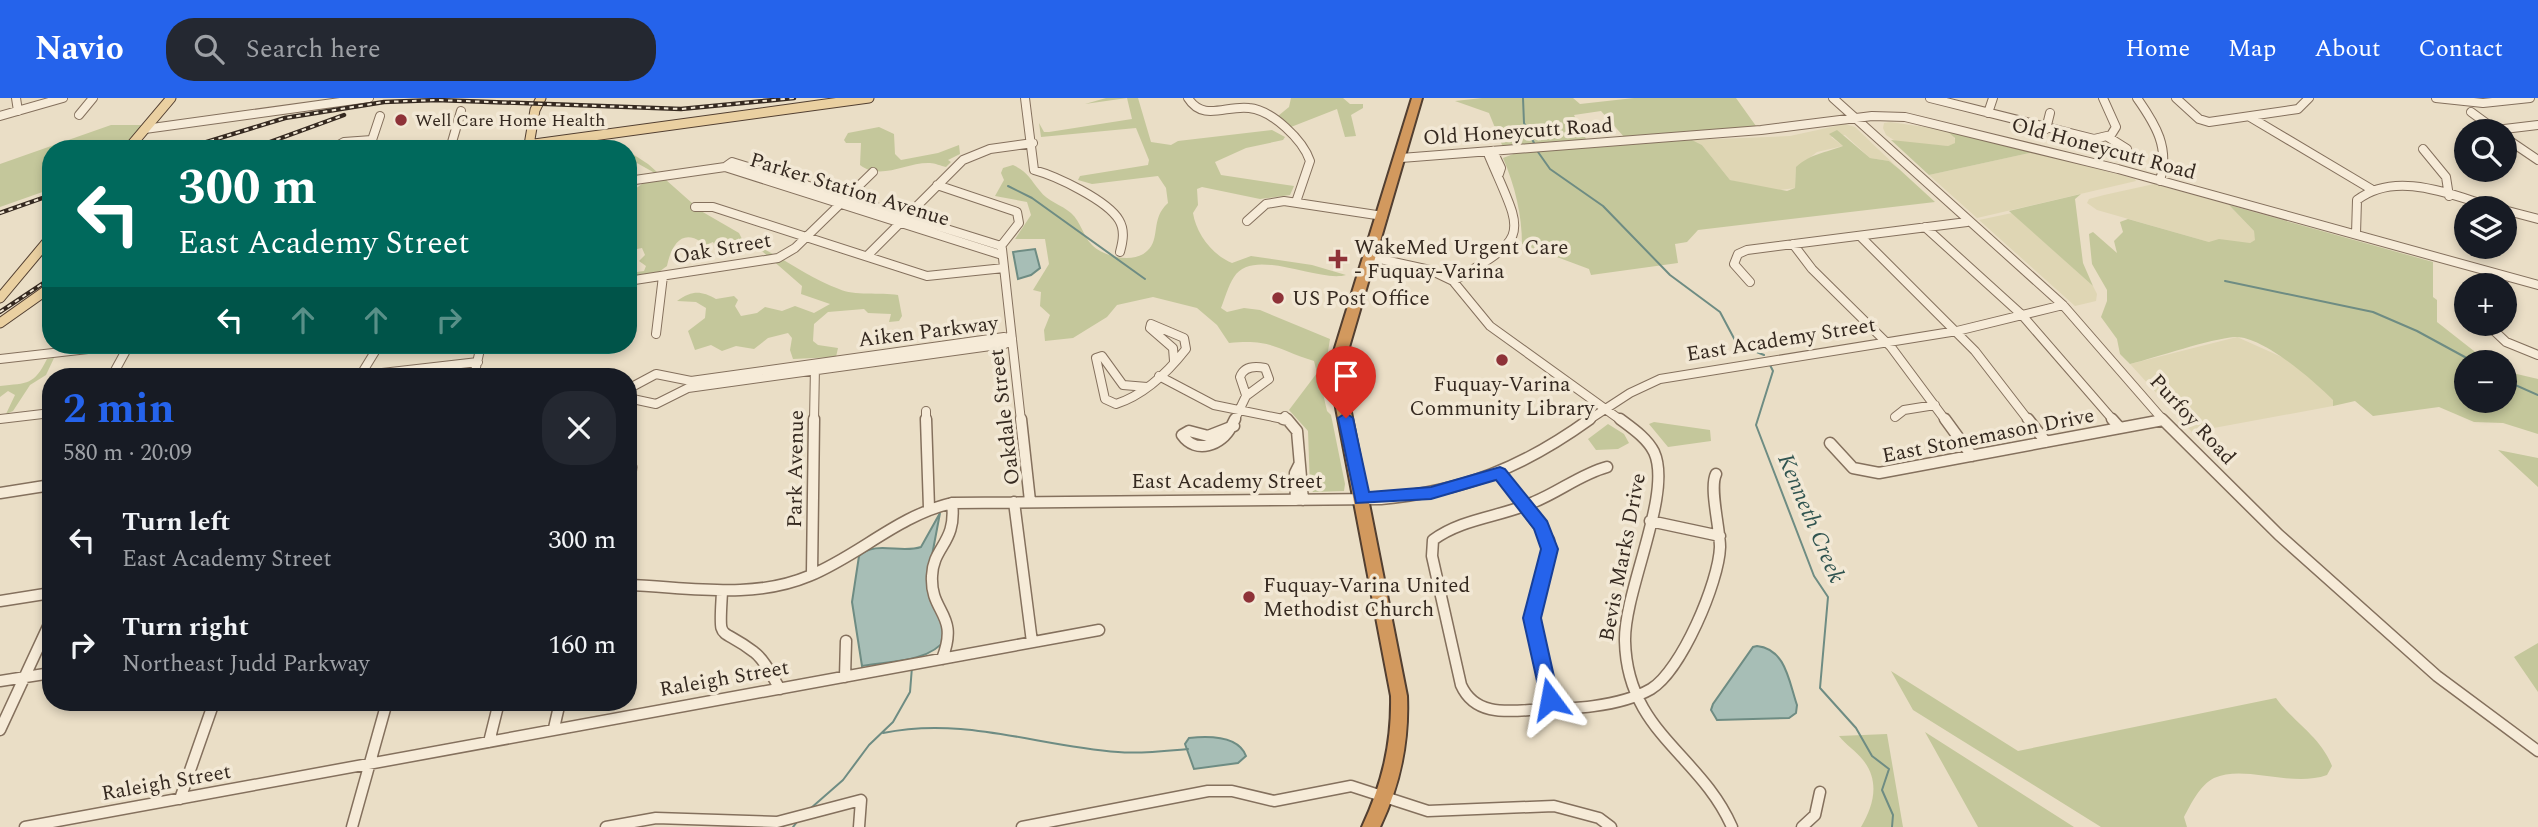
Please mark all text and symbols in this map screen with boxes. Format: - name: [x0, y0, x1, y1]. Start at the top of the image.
- search box: [166, 18, 656, 81]
- text: Navio: [35, 24, 124, 74]
- text: Search here: [246, 29, 381, 69]
- icon: search: [190, 30, 228, 68]
- text: Home: [2125, 31, 2190, 67]
- text: Map: [2228, 31, 2276, 67]
- text: About: [2314, 31, 2380, 67]
- text: Contact: [2418, 31, 2503, 67]
- place label: Well Care Home Health: [415, 107, 606, 134]
- street label: Old Honeycutt Road: [1422, 109, 1614, 155]
- street label: Old Honeycutt Road: [2008, 109, 2200, 189]
- marker: Well Care Home Health: [393, 112, 409, 128]
- map controls: [2454, 119, 2517, 413]
- button: search: [2454, 119, 2517, 182]
- street label: Parker Station Avenue: [746, 144, 954, 236]
- text: 300 m: [178, 151, 317, 226]
- icon: left: [63, 168, 154, 259]
- button: layers: [2454, 196, 2517, 259]
- text: East Academy Street: [178, 219, 470, 268]
- street label: Oak Street: [671, 225, 774, 273]
- place label: WakeMed Urgent Care - Fuquay-Varina: [1354, 232, 1568, 288]
- marker: WakeMed Urgent Care - Fuquay-Varina: [1328, 249, 1348, 269]
- button: +: [2454, 273, 2517, 336]
- place label: US Post Office: [1292, 283, 1430, 315]
- marker: US Post Office: [1270, 290, 1286, 306]
- icon: left: [211, 301, 249, 339]
- icon: ahead: [284, 301, 322, 339]
- icon: ahead: [357, 301, 395, 339]
- icon: right: [430, 301, 468, 339]
- street label: Aiken Parkway: [856, 307, 1001, 356]
- street label: East Academy Street: [1684, 309, 1878, 371]
- pin: [1316, 346, 1376, 418]
- street label: Oakdale Street: [981, 347, 1029, 487]
- button: −: [2454, 350, 2517, 413]
- marker: Fuquay-Varina Community Library: [1494, 352, 1510, 368]
- icon: arrive: [1327, 357, 1365, 395]
- street label: Purfoy Road: [2141, 367, 2243, 473]
- place label: Fuquay-Varina Community Library: [1410, 369, 1595, 425]
- text: 2 min: [63, 378, 175, 441]
- button: close: [542, 391, 616, 465]
- street label: East Stonemason Drive: [1879, 400, 2097, 472]
- street label: Park Avenue: [779, 410, 813, 528]
- text: 580 m · 20:09: [63, 436, 192, 471]
- water label: Kenneth Creek: [1768, 448, 1854, 589]
- street label: East Academy Street: [1131, 466, 1323, 498]
- street label: Bevis Marks Drive: [1591, 470, 1655, 644]
- text: Turn left: [122, 502, 230, 542]
- text: 300 m: [548, 520, 616, 560]
- icon: left: [63, 521, 101, 559]
- text: East Academy Street: [122, 542, 332, 577]
- place label: Fuquay-Varina United Methodist Church: [1263, 570, 1470, 626]
- marker: Fuquay-Varina United Methodist Church: [1241, 589, 1257, 605]
- text: Turn right: [122, 607, 249, 647]
- text: 160 m: [548, 625, 616, 665]
- icon: right: [63, 626, 101, 664]
- text: Northeast Judd Parkway: [122, 647, 370, 682]
- street label: Raleigh Street: [657, 652, 791, 706]
- position arrow: [1513, 662, 1587, 736]
- street label: Raleigh Street: [99, 756, 233, 810]

